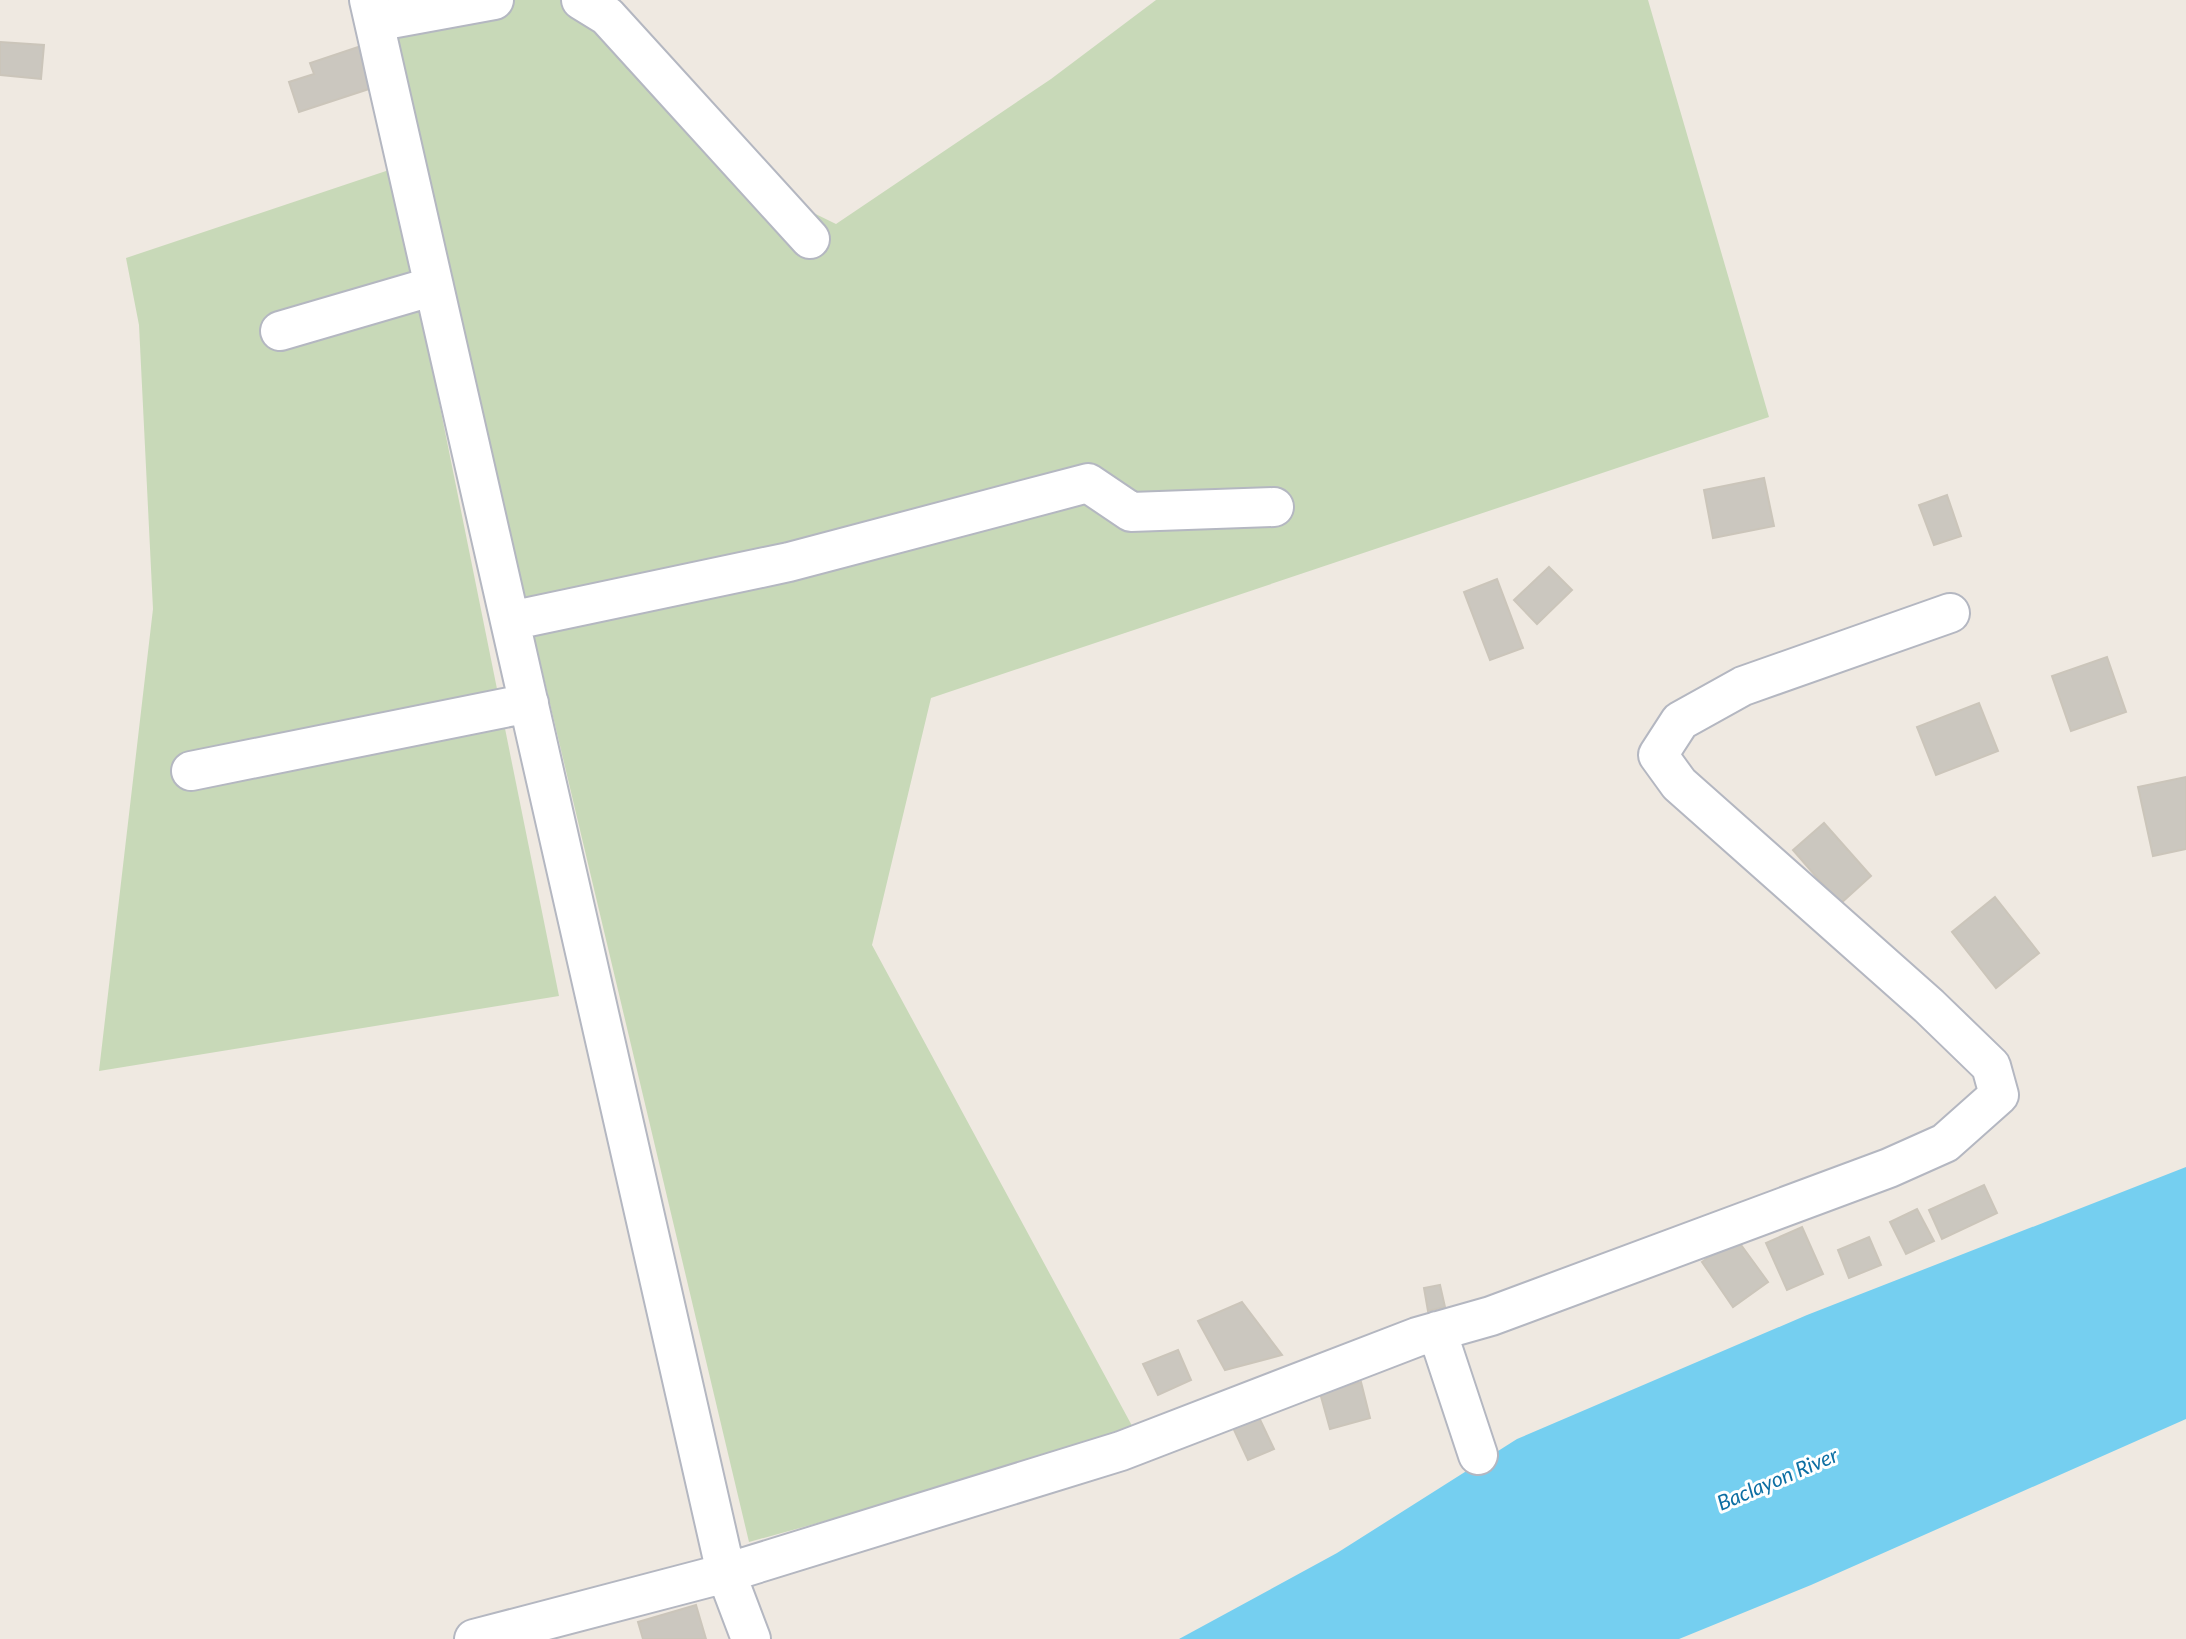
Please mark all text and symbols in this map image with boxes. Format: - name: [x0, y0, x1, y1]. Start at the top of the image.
- water label: Baclayon River: [1713, 1441, 1842, 1515]

